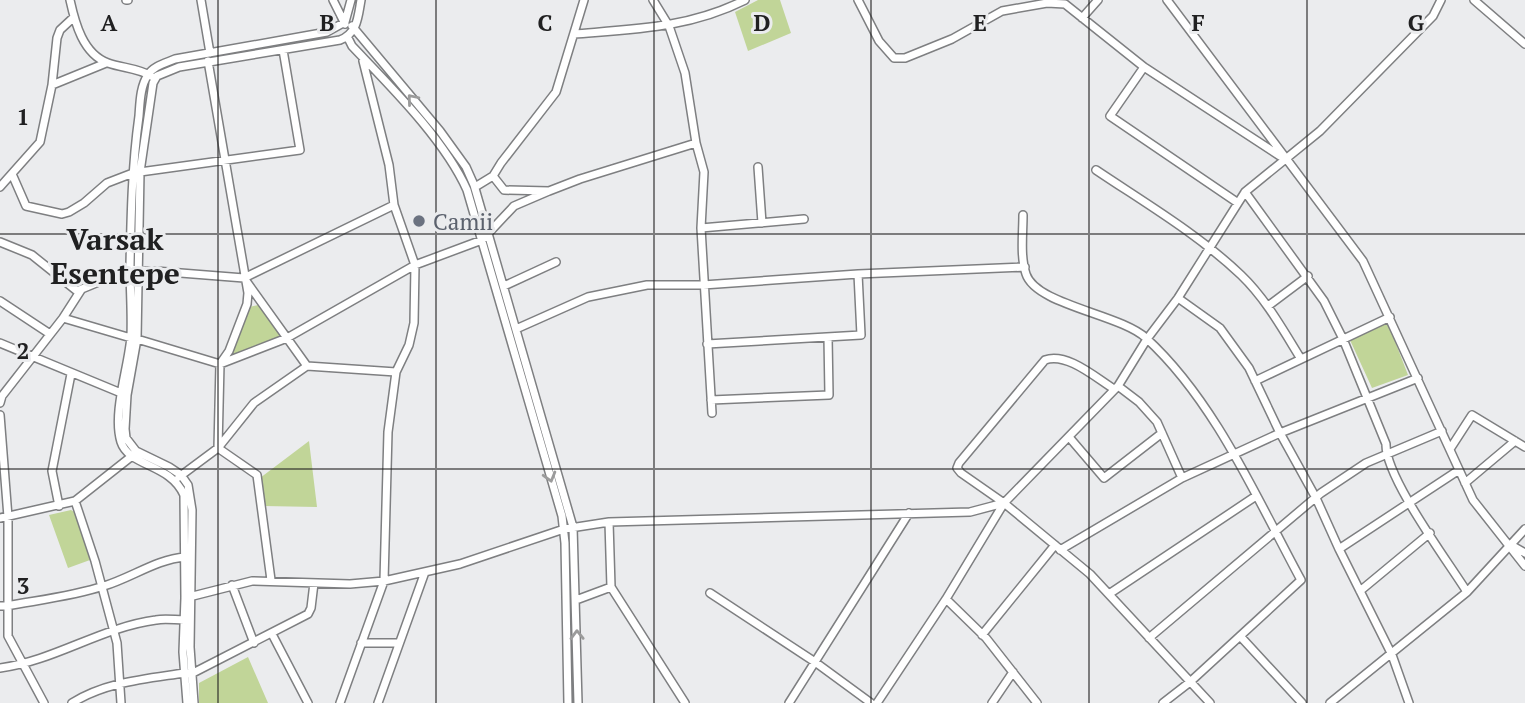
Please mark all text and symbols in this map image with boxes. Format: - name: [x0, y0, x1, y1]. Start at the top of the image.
- text: A: [101, 7, 118, 38]
- text: B: [320, 7, 335, 38]
- text: C: [538, 7, 553, 38]
- text: D: [754, 7, 771, 38]
- text: E: [973, 7, 987, 38]
- text: F: [1191, 7, 1205, 38]
- text: G: [1408, 7, 1425, 38]
- one-way arrow: [408, 94, 420, 107]
- text: 1: [17, 101, 30, 132]
- place label: Camii: [433, 206, 493, 237]
- marker: Camii: [411, 213, 427, 229]
- district label: Varsak Esentepe: [50, 219, 180, 293]
- text: 2: [17, 335, 30, 366]
- one-way arrow: [542, 471, 557, 483]
- text: 3: [17, 570, 30, 601]
- one-way arrow: [569, 629, 585, 640]

